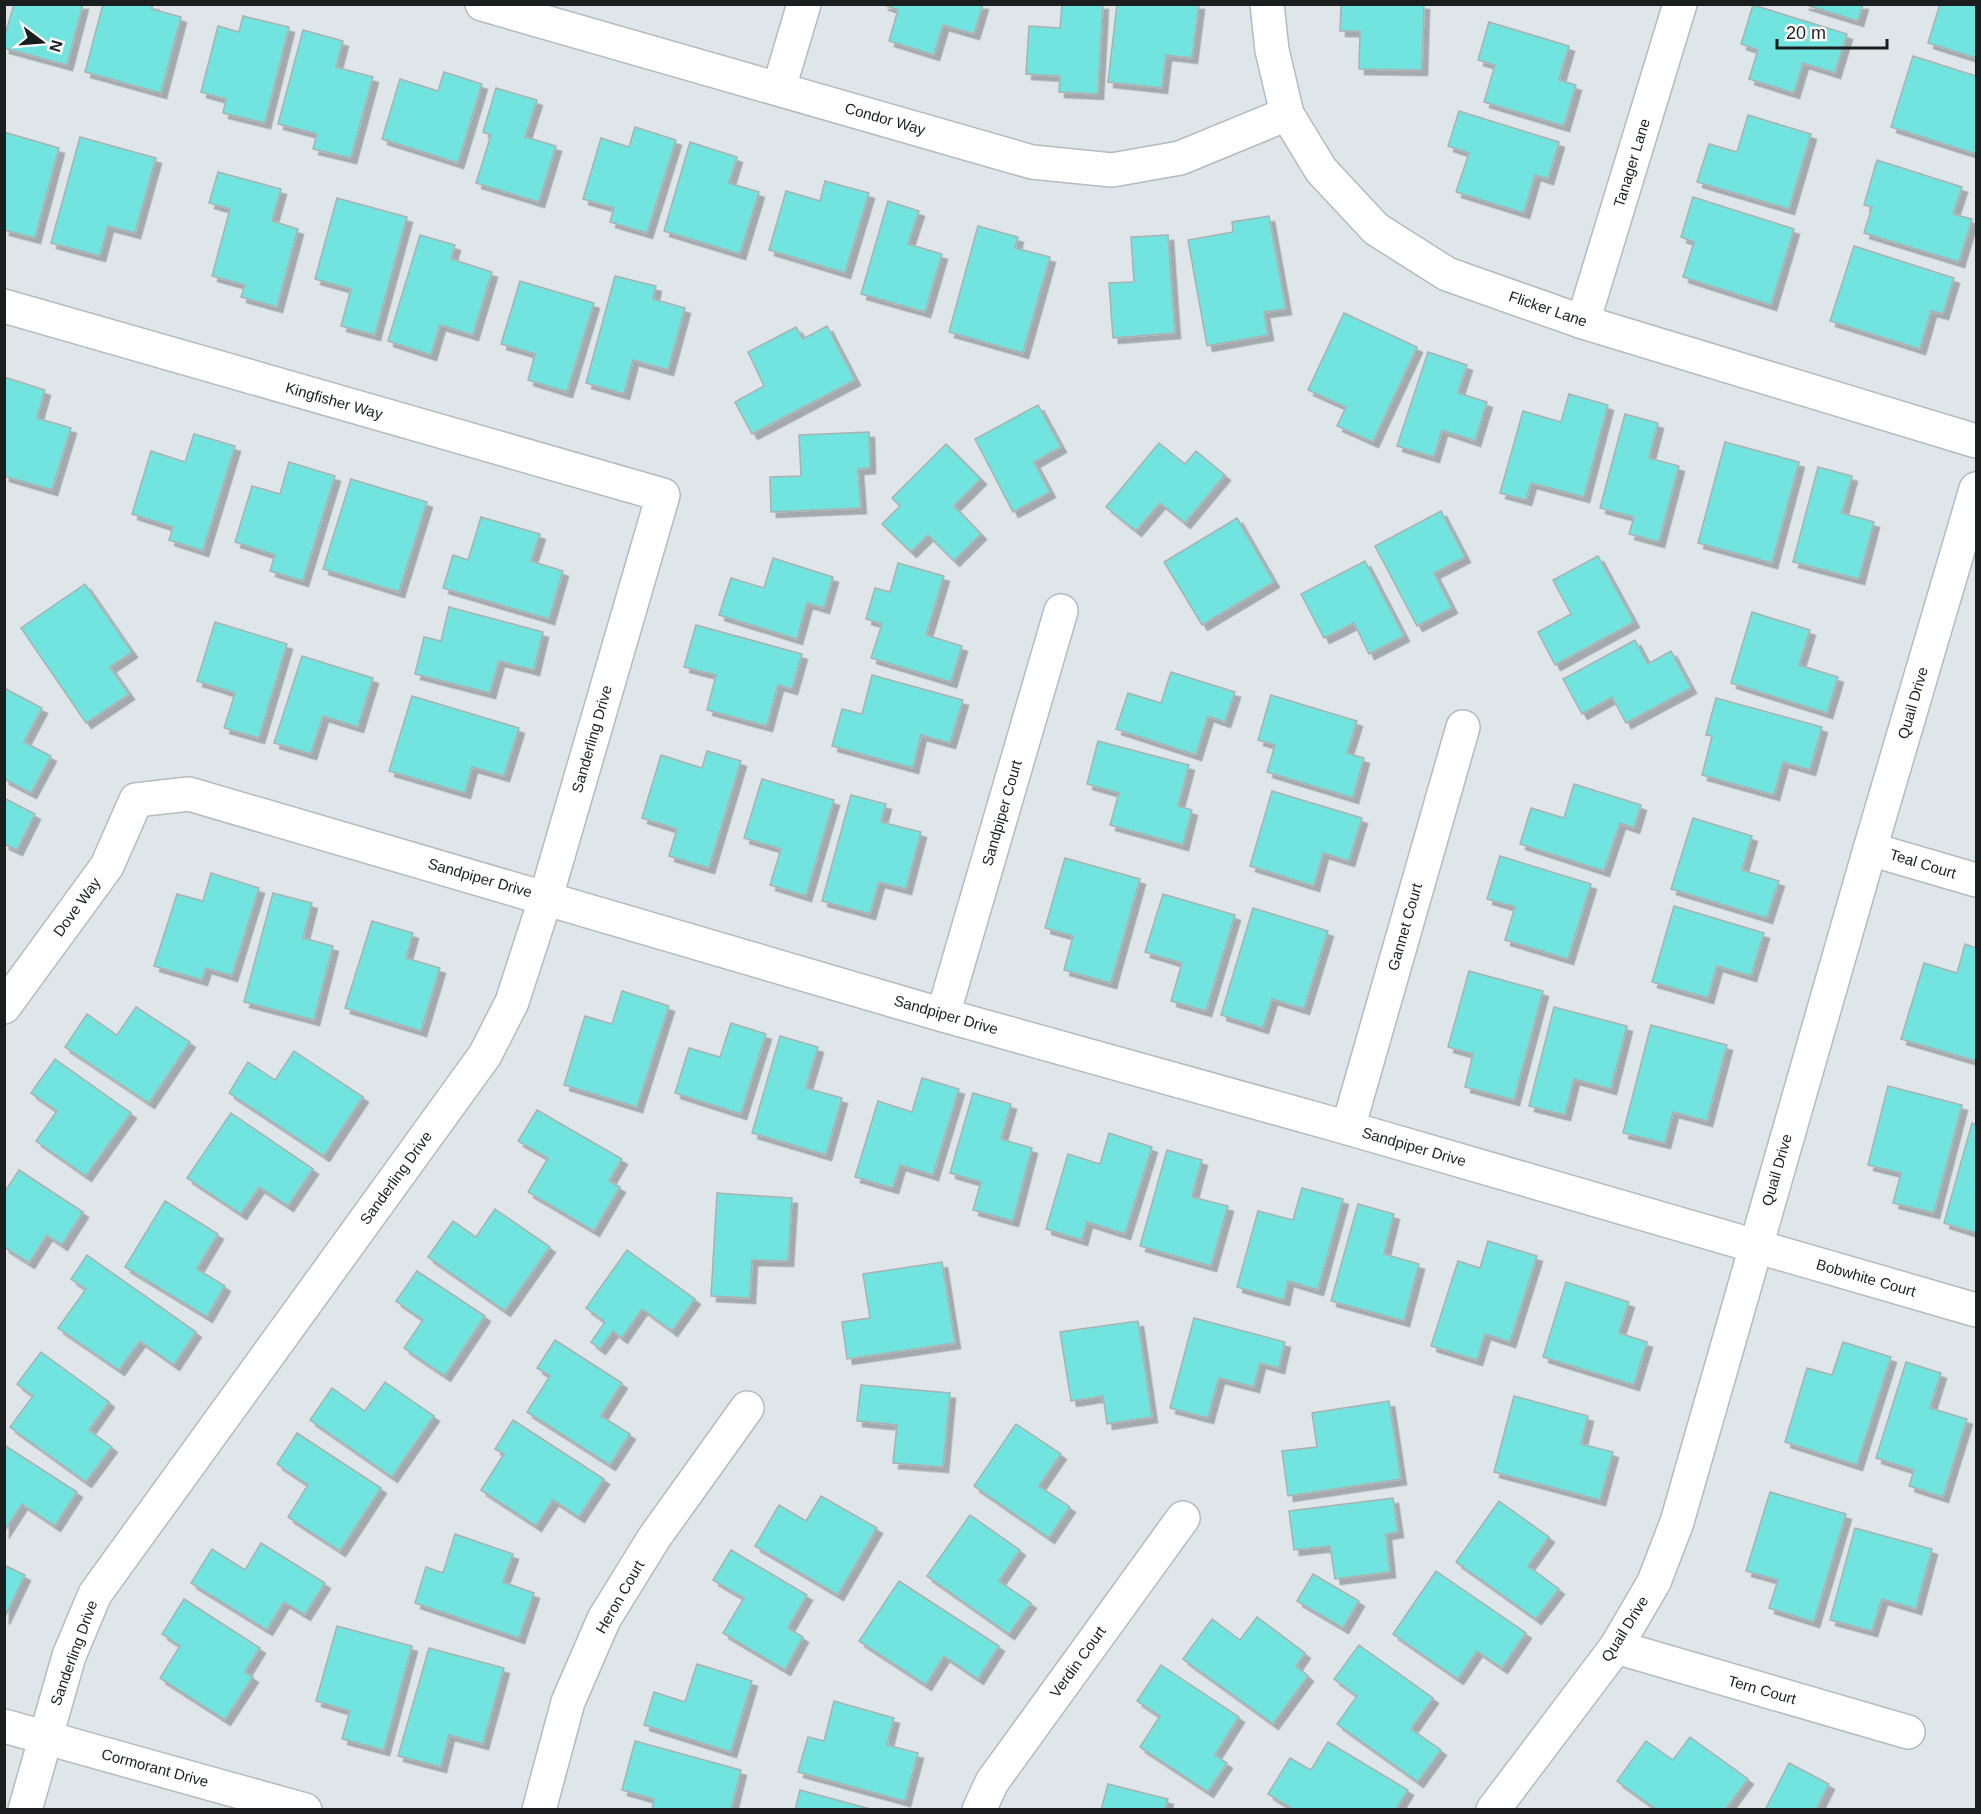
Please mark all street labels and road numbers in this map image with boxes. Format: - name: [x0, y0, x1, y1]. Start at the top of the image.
- street label: Condor Way: [843, 99, 928, 138]
- street label: Tanager Lane: [1610, 116, 1653, 209]
- street label: Flicker Lane: [1507, 287, 1590, 330]
- street label: Kingfisher Way: [284, 379, 385, 423]
- street label: Quail Drive: [1894, 665, 1931, 741]
- street label: Sanderling Drive: [568, 683, 615, 795]
- street label: Sandpiper Court: [978, 757, 1025, 868]
- street label: Teal Court: [1888, 845, 1959, 882]
- street label: Sandpiper Drive: [426, 855, 534, 901]
- street label: Dove Way: [50, 874, 104, 939]
- street label: Gannet Court: [1384, 880, 1425, 972]
- street label: Sandpiper Drive: [892, 992, 1000, 1038]
- street label: Sandpiper Drive: [1360, 1124, 1468, 1170]
- street label: Sanderling Drive: [356, 1128, 435, 1228]
- street label: Quail Drive: [1758, 1132, 1795, 1208]
- street label: Bobwhite Court: [1815, 1255, 1919, 1300]
- street label: Heron Court: [592, 1556, 648, 1636]
- street label: Quail Drive: [1598, 1593, 1651, 1665]
- street label: Sanderling Drive: [47, 1598, 100, 1708]
- street label: Verdin Court: [1046, 1622, 1109, 1700]
- street label: Tern Court: [1726, 1672, 1799, 1708]
- street label: Cormorant Drive: [100, 1745, 210, 1790]

